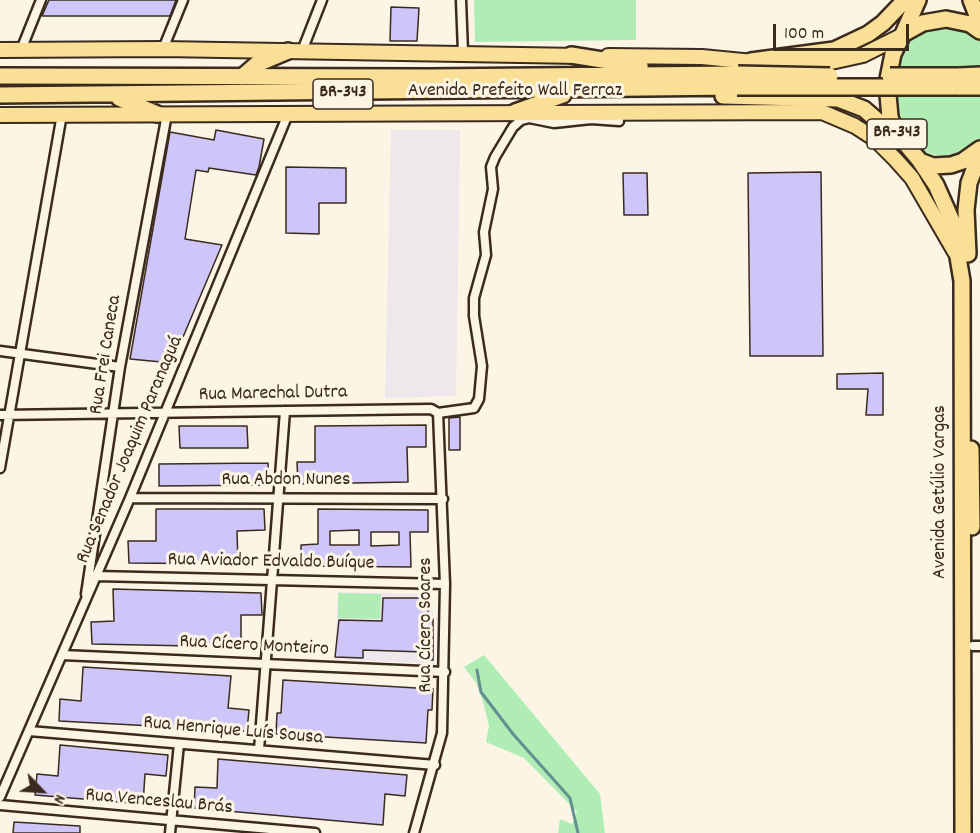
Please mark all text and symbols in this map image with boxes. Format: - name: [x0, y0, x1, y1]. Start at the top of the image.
- scale bar: [776, 12, 912, 50]
- text: 100 m: [784, 22, 824, 47]
- road number: BR-343: [313, 79, 373, 109]
- street label: Avenida Prefeito Wall Ferraz: [408, 80, 622, 104]
- road number: BR-343: [867, 119, 927, 149]
- street label: Rua Frei Caneca: [86, 294, 128, 416]
- street label: Rua Senador Joaquim Paranaguá: [72, 332, 190, 568]
- street label: Rua Marechal Dutra: [198, 382, 348, 408]
- street label: Avenida Getúlio Vargas: [929, 405, 953, 579]
- street label: Rua Abdon Nunes: [222, 469, 350, 493]
- street label: Rua Aviador Edvaldo Buíque: [167, 549, 375, 577]
- street label: Rua Cícero Soares: [415, 557, 439, 693]
- street label: Rua Cícero Monteiro: [179, 631, 329, 663]
- street label: Rua Henrique Luís Sousa: [142, 712, 324, 752]
- north arrow: [12, 761, 72, 821]
- street label: Rua Venceslau Brás: [84, 785, 234, 821]
- text: N: [47, 790, 71, 807]

